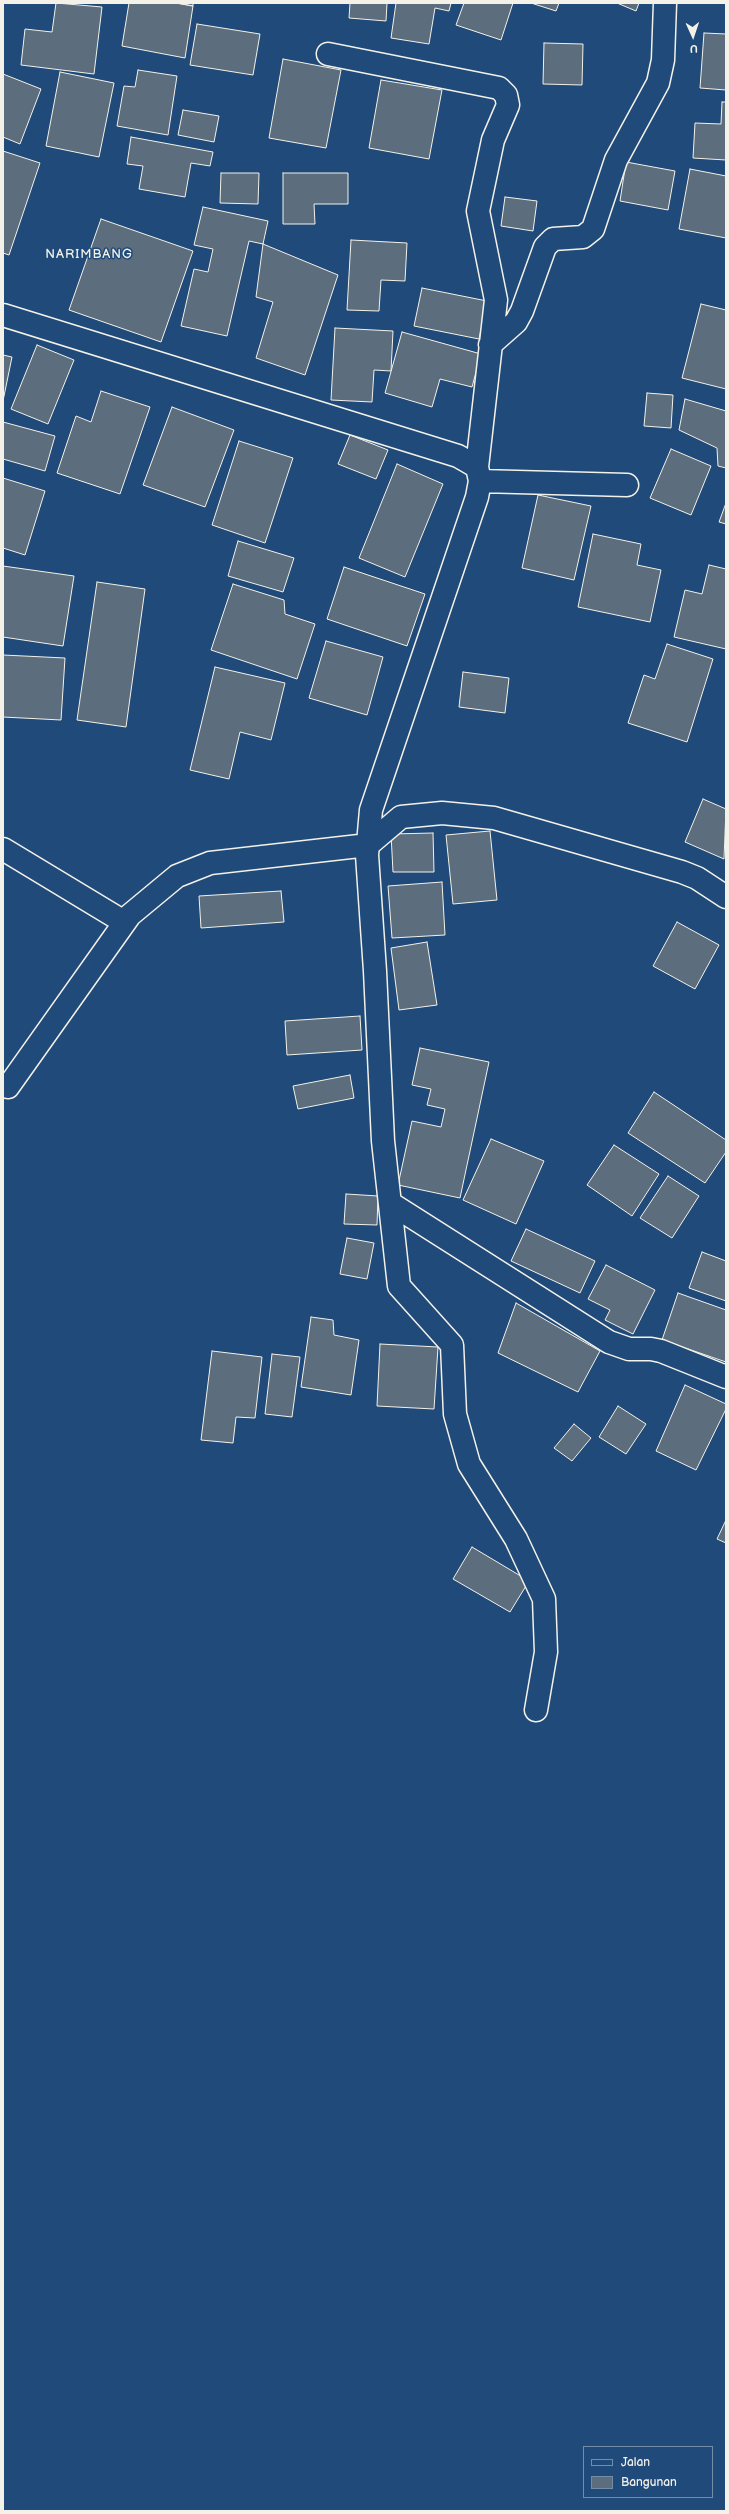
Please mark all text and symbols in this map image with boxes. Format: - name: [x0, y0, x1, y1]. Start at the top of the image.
- north arrow: [673, 16, 713, 56]
- text: U: [689, 42, 698, 55]
- district label: NARIMBANG: [45, 247, 133, 263]
- legend: [583, 2446, 713, 2498]
- text: Jalan: [621, 2455, 650, 2470]
- text: Bangunan: [621, 2475, 677, 2490]

